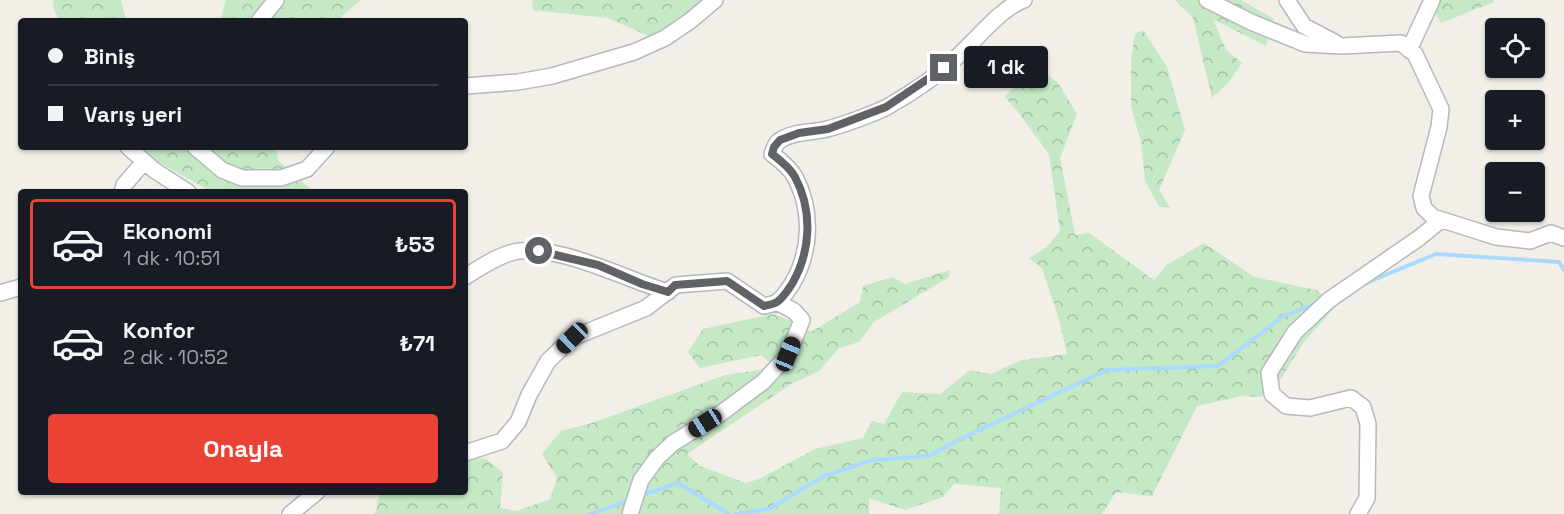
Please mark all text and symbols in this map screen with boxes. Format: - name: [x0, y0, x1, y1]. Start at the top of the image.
- map controls: [1485, 18, 1545, 222]
- button: locate: [1485, 18, 1545, 78]
- text: Biniş: [84, 42, 135, 70]
- callout: 1 dk: [965, 47, 1049, 89]
- route end: [930, 54, 957, 81]
- text: 1 dk: [987, 54, 1025, 80]
- button: +: [1485, 90, 1545, 150]
- text: Varış yeri: [84, 100, 182, 128]
- button: −: [1485, 162, 1545, 222]
- icon: car: [51, 217, 105, 271]
- text: Ekonomi: [123, 217, 212, 245]
- text: ₺53: [395, 230, 435, 258]
- route start: [525, 237, 552, 264]
- text: 1 dk · 10:51: [123, 245, 220, 271]
- icon: car: [51, 316, 105, 370]
- text: Konfor: [123, 316, 195, 344]
- car: [553, 319, 591, 357]
- text: ₺71: [399, 329, 435, 357]
- car: [773, 334, 803, 374]
- text: 2 dk · 10:52: [123, 344, 228, 370]
- car: [685, 406, 725, 440]
- button: Onayla: [48, 414, 438, 483]

